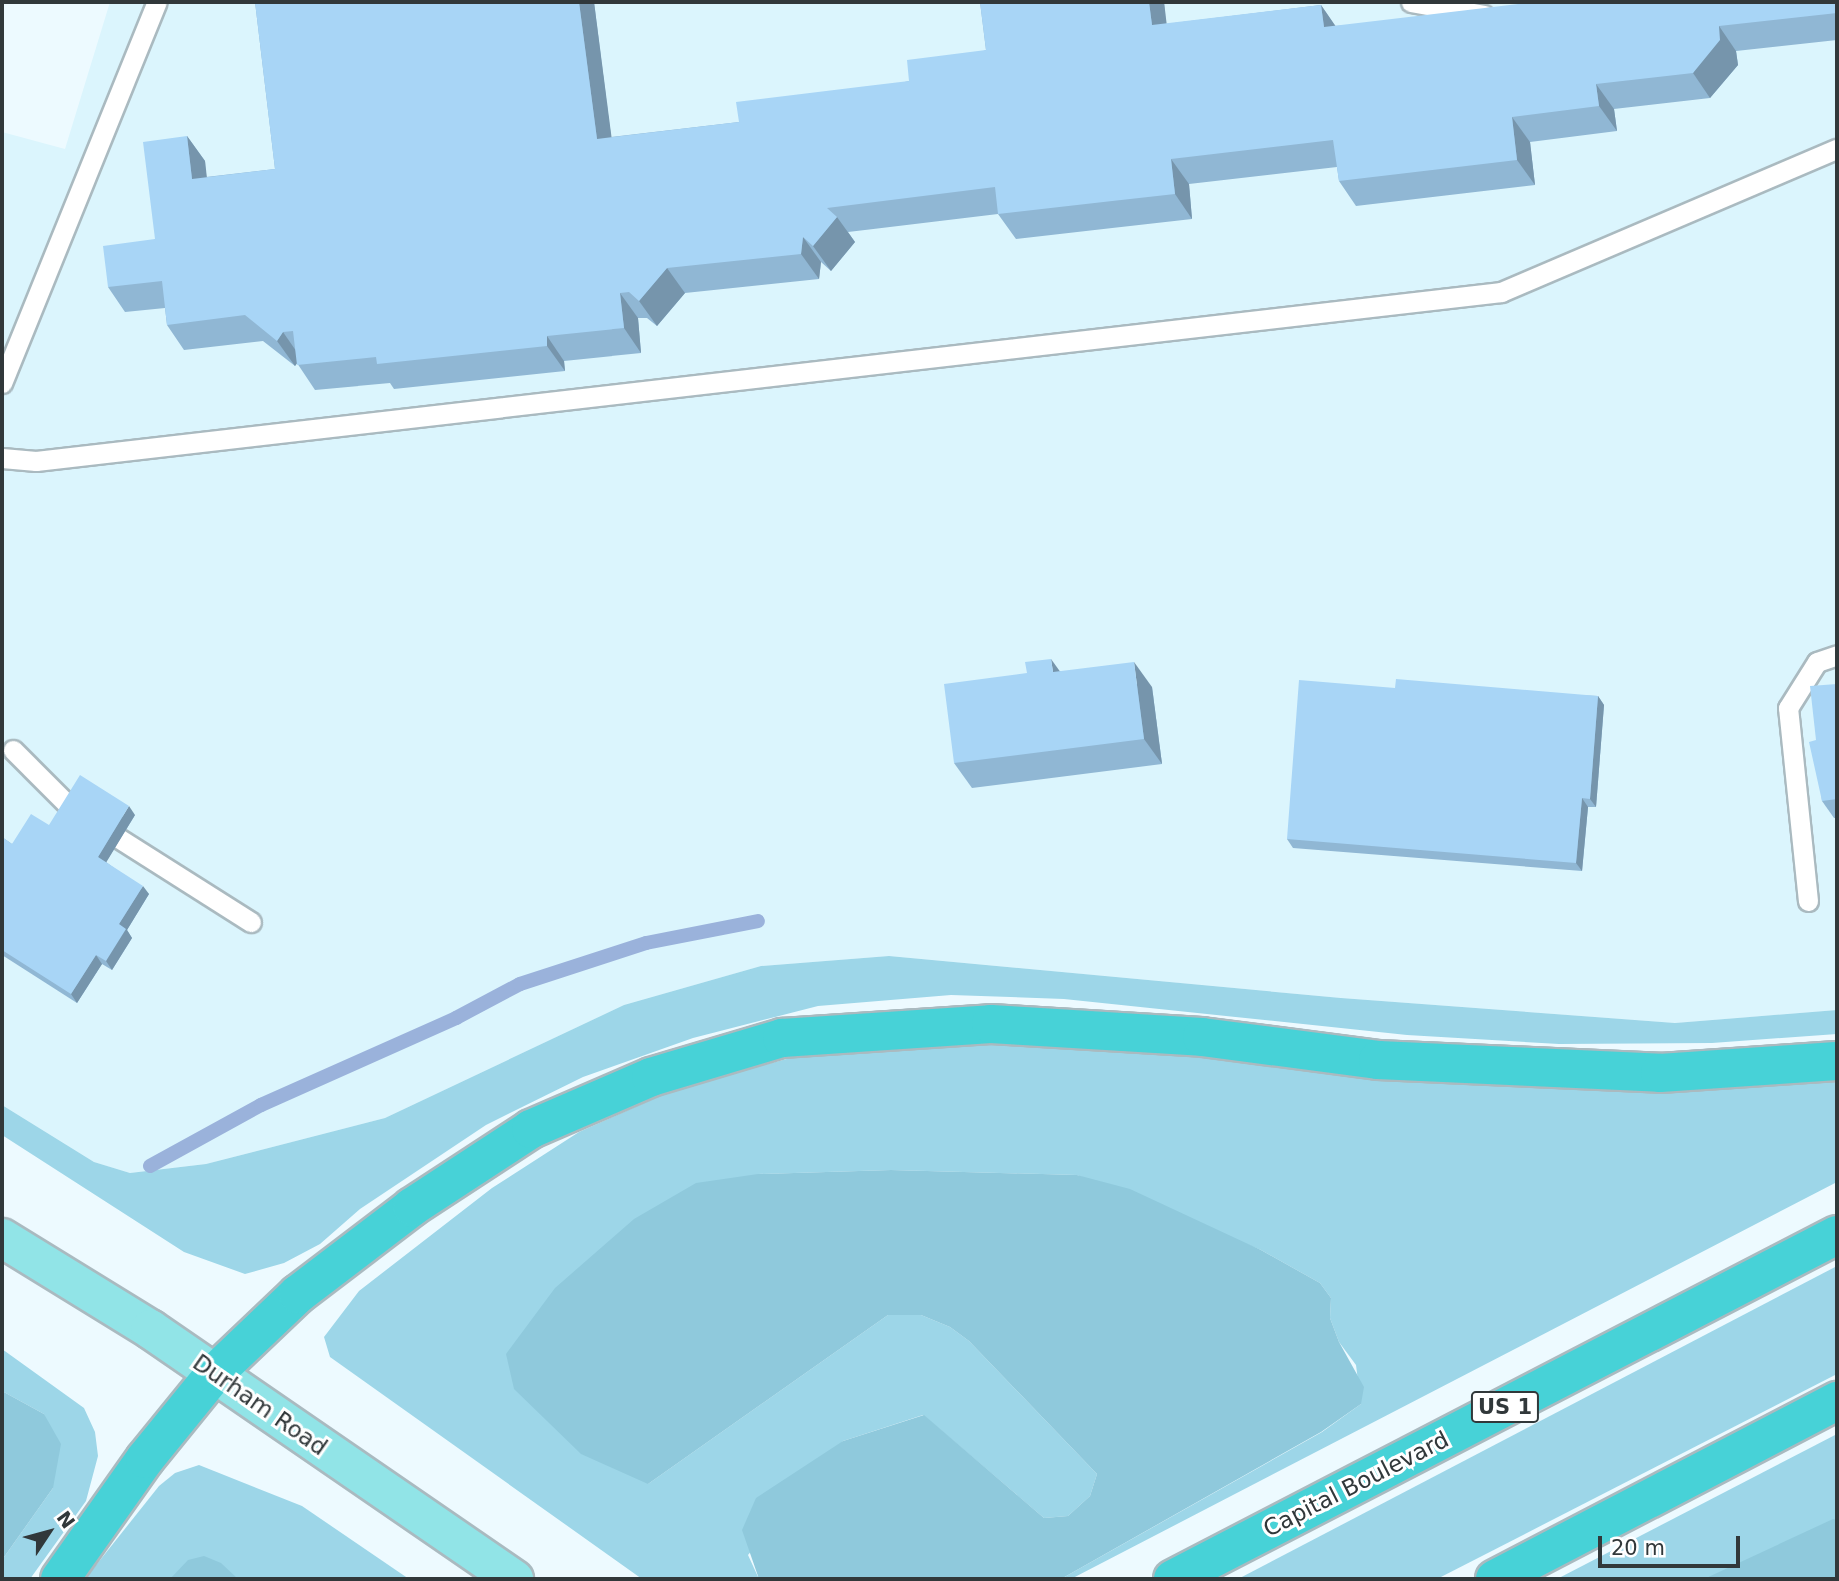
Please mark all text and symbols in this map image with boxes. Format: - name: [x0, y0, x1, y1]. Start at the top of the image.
- street label: Durham Road: [188, 1349, 332, 1461]
- road number: US 1: [1470, 1390, 1540, 1424]
- street label: Capital Boulevard: [1259, 1425, 1453, 1543]
- north arrow: [14, 1497, 84, 1567]
- text: N: [52, 1507, 80, 1533]
- scale bar: [1601, 1522, 1743, 1566]
- text: 20 m: [1611, 1536, 1665, 1560]

